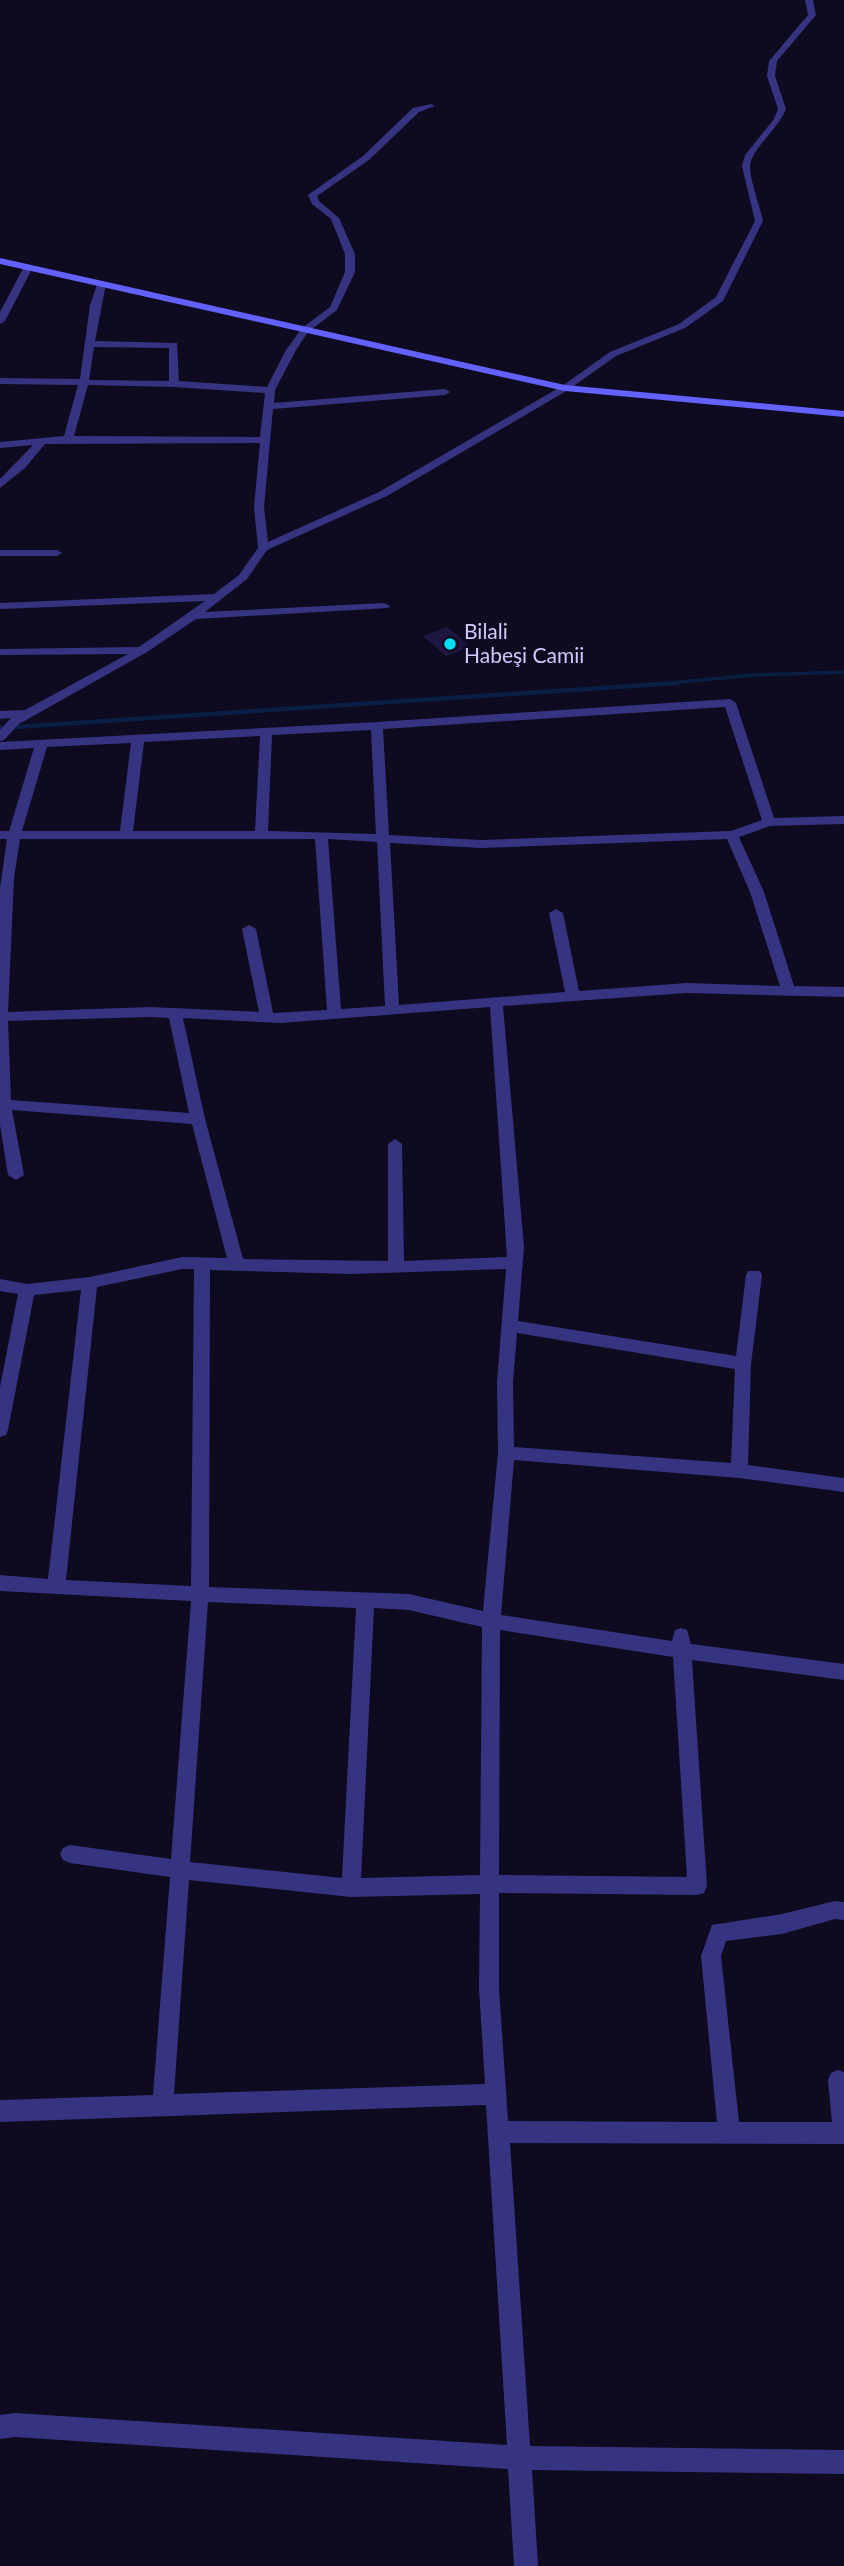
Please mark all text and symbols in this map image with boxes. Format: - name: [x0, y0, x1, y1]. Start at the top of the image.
- place label: Bilali Habeşi Camii: [464, 618, 584, 667]
- marker: Bilali Habeşi Camii: [442, 636, 458, 652]

